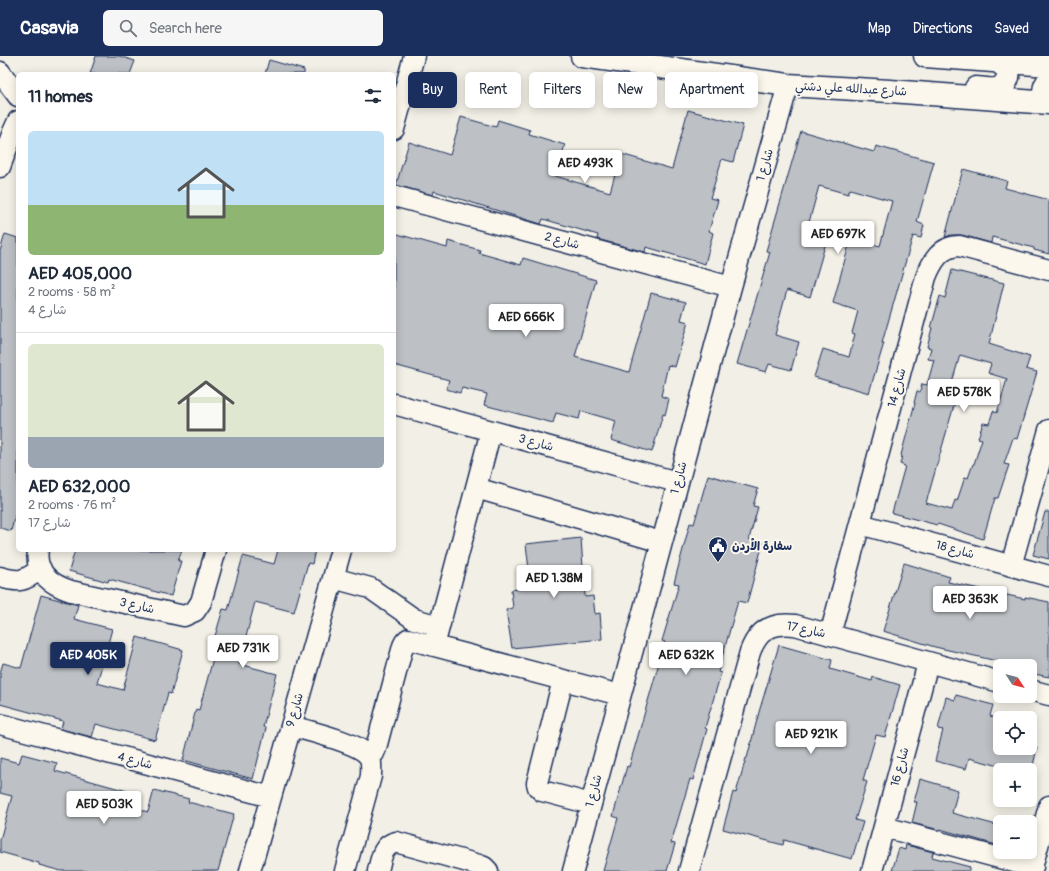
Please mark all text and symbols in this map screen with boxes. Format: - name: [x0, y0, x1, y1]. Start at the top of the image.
- search box: [103, 10, 383, 46]
- text: Casavia: [20, 16, 79, 40]
- icon: search: [117, 17, 139, 39]
- text: Search here: [149, 19, 222, 38]
- text: Map: [868, 20, 891, 37]
- text: Directions: [913, 20, 972, 37]
- text: Saved: [994, 20, 1029, 37]
- chip: Buy: [408, 72, 457, 108]
- chip: Rent: [465, 72, 521, 108]
- chip: Filters: [529, 72, 595, 108]
- chip: New: [603, 72, 657, 108]
- chip: Apartment: [665, 72, 758, 108]
- street label: شارع عبدالله علي دشتي: [795, 79, 907, 102]
- icon: filters: [362, 85, 384, 107]
- text: 11 homes: [28, 86, 93, 107]
- street label: شارع 1: [753, 147, 778, 183]
- pin: AED 493K: [544, 150, 626, 184]
- text: AED 493K: [557, 155, 613, 171]
- icon: home: [170, 157, 242, 229]
- pin: AED 697K: [797, 221, 879, 255]
- text: AED 697K: [810, 226, 866, 242]
- street label: شارع 2: [543, 229, 581, 254]
- text: AED 405,000: [28, 263, 132, 284]
- text: 2 rooms · 58 m²: [28, 284, 115, 300]
- text: شارع 4: [28, 302, 67, 318]
- pin: AED 666K: [485, 304, 567, 338]
- text: AED 666K: [498, 309, 554, 325]
- street label: شارع 14: [885, 367, 910, 410]
- icon: home: [170, 370, 242, 442]
- pin: AED 578K: [923, 379, 1005, 413]
- text: AED 578K: [937, 384, 991, 400]
- street label: شارع 3: [517, 431, 555, 456]
- street label: شارع 1: [667, 460, 692, 496]
- text: AED 632,000: [28, 476, 130, 497]
- text: 2 rooms · 76 m²: [28, 497, 116, 513]
- text: شارع 17: [28, 515, 71, 531]
- public building icon: سفارة الأردن: [707, 535, 729, 563]
- place label: سفارة الأردن: [732, 537, 792, 554]
- street label: شارع 18: [934, 538, 976, 563]
- pin: AED 1.38M: [508, 565, 600, 599]
- text: AED 1.38M: [525, 570, 583, 586]
- pin: AED 363K: [929, 586, 1011, 620]
- text: AED 363K: [942, 591, 998, 607]
- street label: شارع 3: [118, 595, 156, 618]
- street label: شارع 17: [785, 619, 827, 642]
- pin: AED 731K: [202, 635, 284, 669]
- text: AED 731K: [216, 640, 270, 656]
- pin: AED 405K: [47, 642, 129, 676]
- pin: AED 632K: [645, 642, 727, 676]
- text: AED 405K: [59, 647, 117, 663]
- text: AED 632K: [658, 647, 714, 663]
- north arrow: [993, 659, 1037, 703]
- map controls: [993, 659, 1037, 859]
- street label: شارع 9: [283, 691, 308, 729]
- button: locate: [993, 711, 1037, 755]
- pin: AED 921K: [770, 721, 852, 755]
- text: AED 921K: [784, 726, 838, 742]
- street label: شارع 16: [888, 746, 913, 789]
- street label: شارع 4: [116, 749, 154, 774]
- button: +: [993, 763, 1037, 807]
- street label: شارع 1: [582, 773, 607, 809]
- pin: AED 503K: [63, 791, 145, 825]
- text: AED 503K: [75, 796, 133, 812]
- button: −: [993, 815, 1037, 859]

